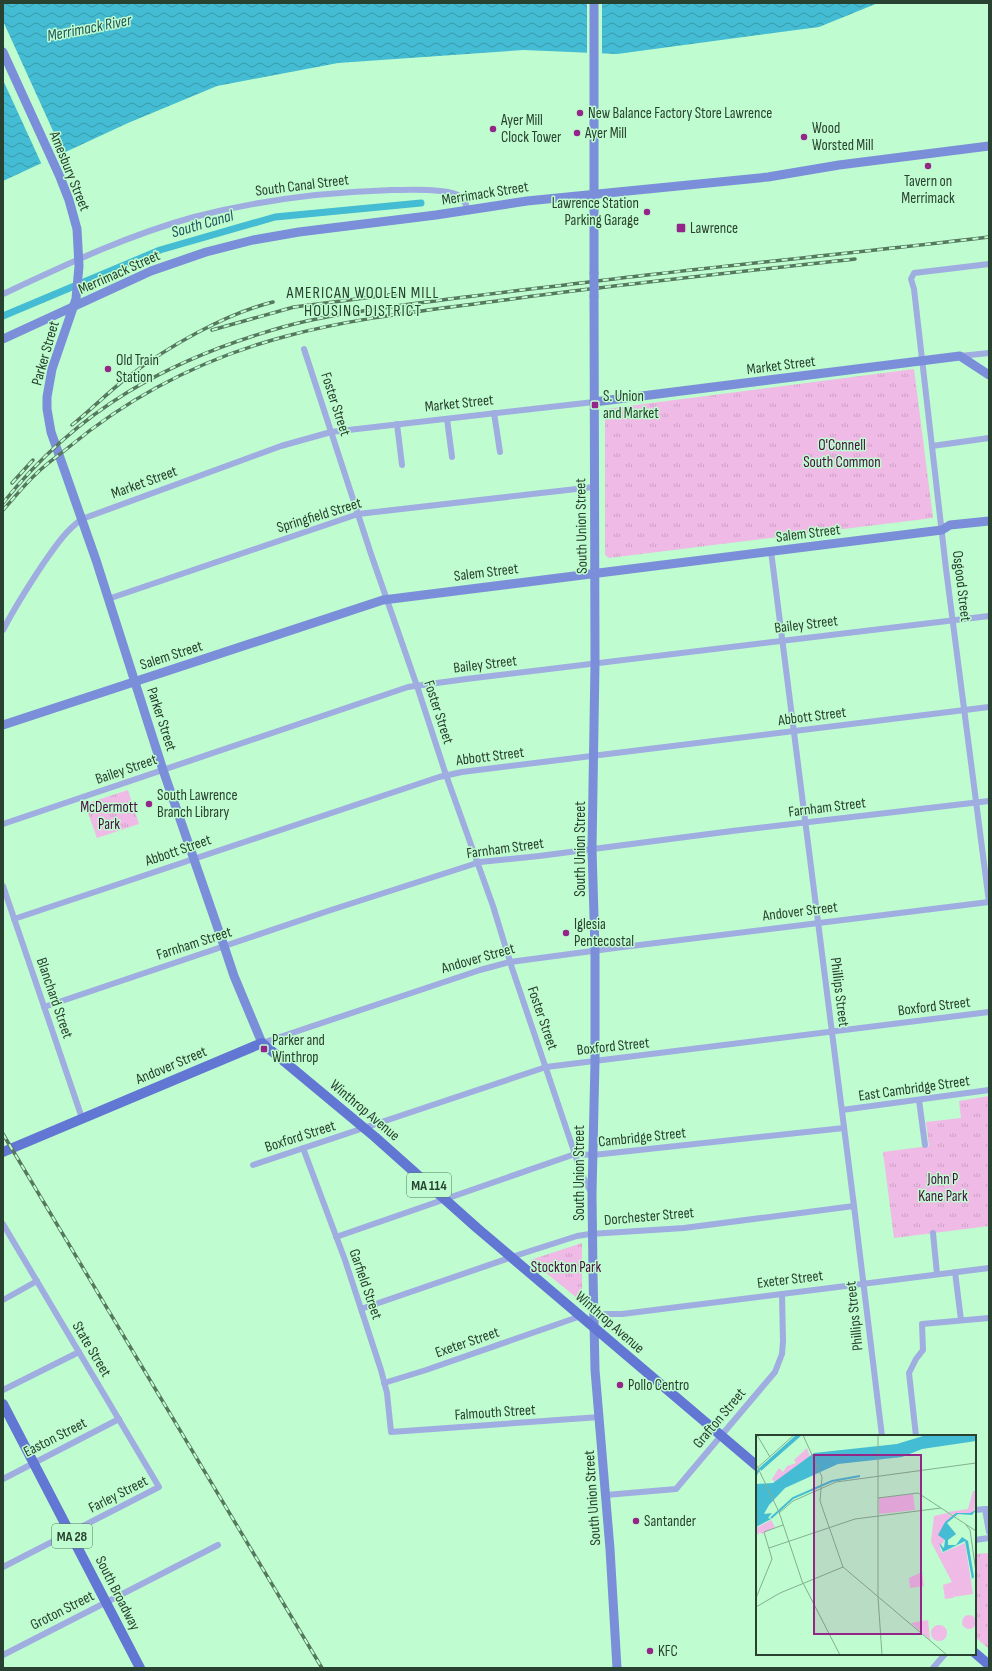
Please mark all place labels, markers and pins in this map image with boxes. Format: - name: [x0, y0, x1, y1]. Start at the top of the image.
- place label: New Balance Factory Store Lawrence: [588, 104, 772, 123]
- marker: New Balance Factory Store Lawrence: [575, 108, 585, 118]
- place label: Ayer Mill Clock Tower: [500, 111, 562, 147]
- place label: Wood Worsted Mill: [812, 119, 874, 155]
- marker: Ayer Mill Clock Tower: [488, 124, 498, 134]
- place label: Ayer Mill: [584, 124, 627, 143]
- marker: Ayer Mill: [572, 128, 582, 138]
- marker: Wood Worsted Mill: [799, 132, 809, 142]
- marker: Tavern on Merrimack: [923, 161, 933, 171]
- place label: Tavern on Merrimack: [901, 172, 955, 208]
- place label: Lawrence Station Parking Garage: [552, 194, 639, 230]
- marker: Lawrence Station Parking Garage: [642, 207, 652, 217]
- place label: Lawrence: [690, 219, 738, 238]
- marker: Lawrence: [675, 222, 687, 234]
- place label: Old Train Station: [116, 351, 159, 387]
- marker: Old Train Station: [103, 364, 113, 374]
- place label: S. Union and Market: [603, 387, 659, 423]
- marker: S. Union and Market: [590, 400, 600, 410]
- place label: South Lawrence Branch Library: [157, 786, 237, 822]
- marker: South Lawrence Branch Library: [144, 799, 154, 809]
- place label: Iglesia Pentecostal: [574, 915, 634, 951]
- marker: Iglesia Pentecostal: [561, 928, 571, 938]
- place label: Parker and Winthrop: [272, 1031, 325, 1067]
- marker: Parker and Winthrop: [259, 1044, 269, 1054]
- place label: Pollo Centro: [628, 1376, 689, 1395]
- marker: Pollo Centro: [615, 1380, 625, 1390]
- place label: Santander: [644, 1512, 697, 1531]
- marker: Santander: [631, 1516, 641, 1526]
- place label: KFC: [658, 1642, 678, 1661]
- marker: KFC: [645, 1646, 655, 1656]

